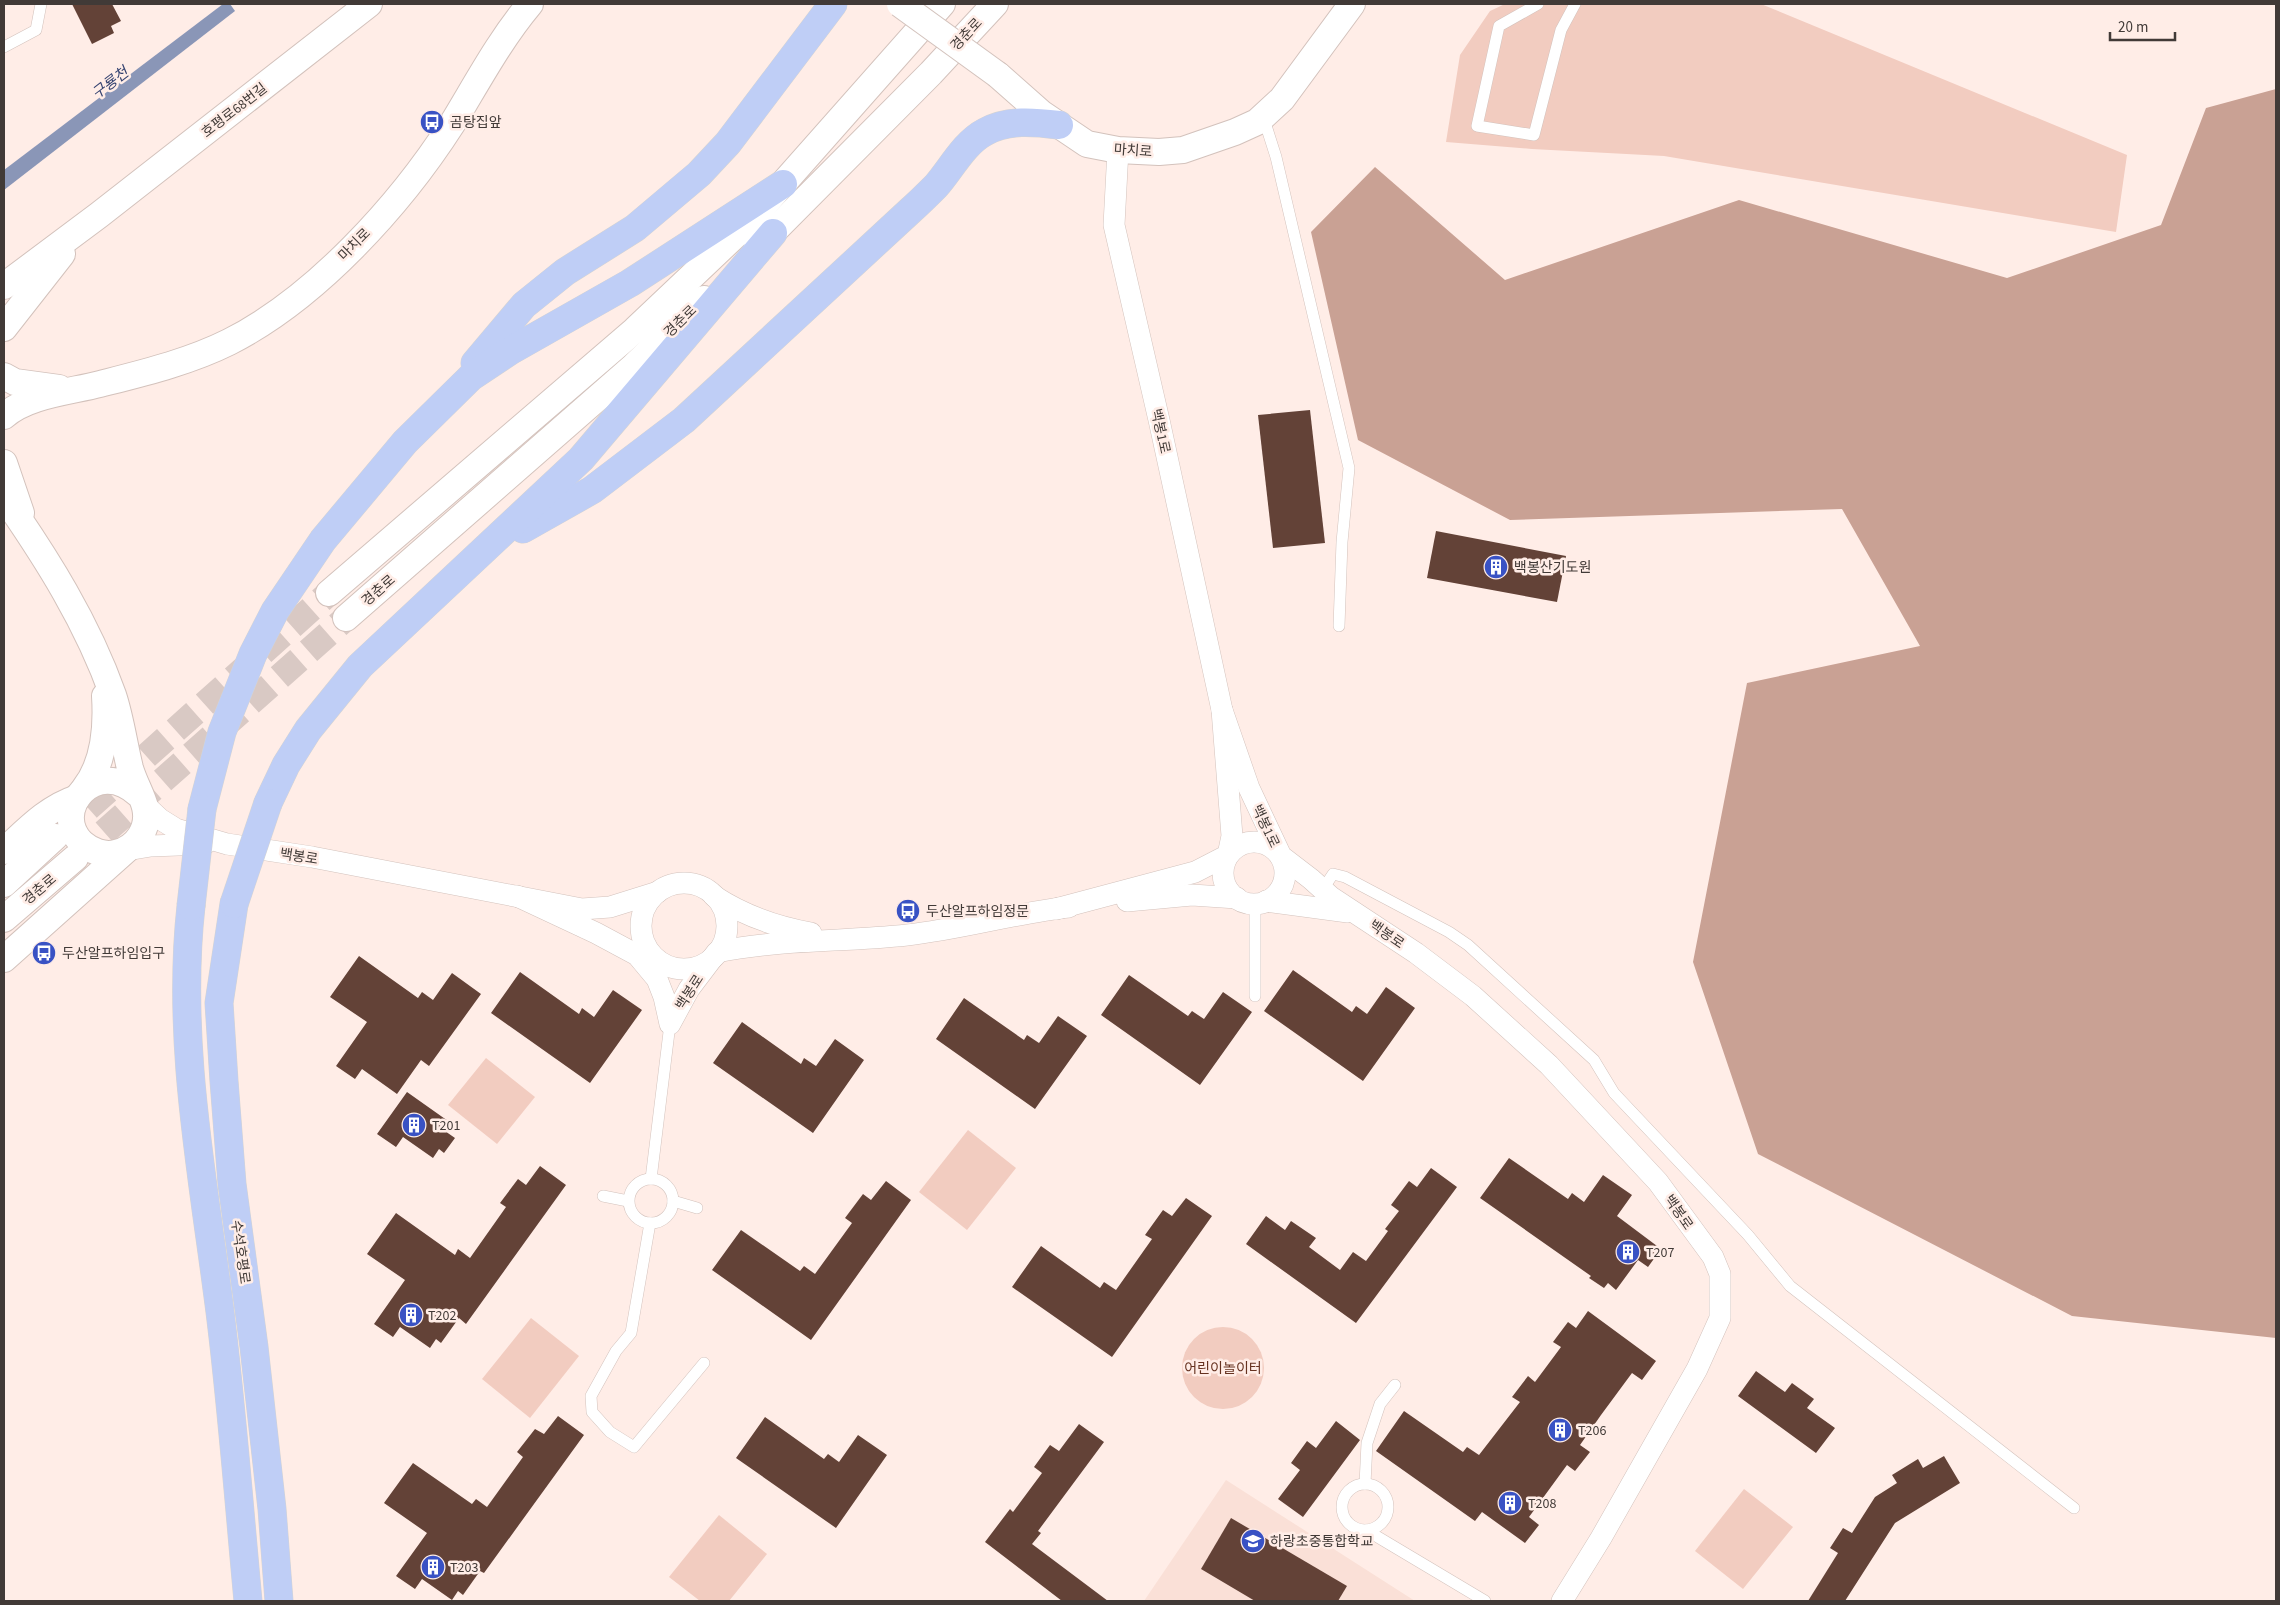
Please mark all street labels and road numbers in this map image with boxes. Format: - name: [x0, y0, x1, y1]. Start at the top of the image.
- street label: 경춘로: [946, 14, 987, 56]
- street label: 호평로68번길: [198, 79, 272, 143]
- street label: 마치로: [1113, 140, 1153, 162]
- street label: 마치로: [334, 224, 376, 265]
- street label: 경춘로: [660, 301, 702, 342]
- street label: 백봉1로: [1145, 407, 1175, 456]
- street label: 경춘로: [358, 570, 400, 611]
- street label: 백봉1로: [1246, 802, 1284, 851]
- street label: 백봉로: [278, 844, 320, 870]
- street label: 경춘로: [18, 870, 61, 910]
- street label: 백봉로: [1365, 916, 1408, 954]
- street label: 백봉로: [671, 971, 709, 1014]
- street label: 백봉로: [1659, 1191, 1698, 1234]
- street label: 수석호평로: [226, 1219, 254, 1286]

